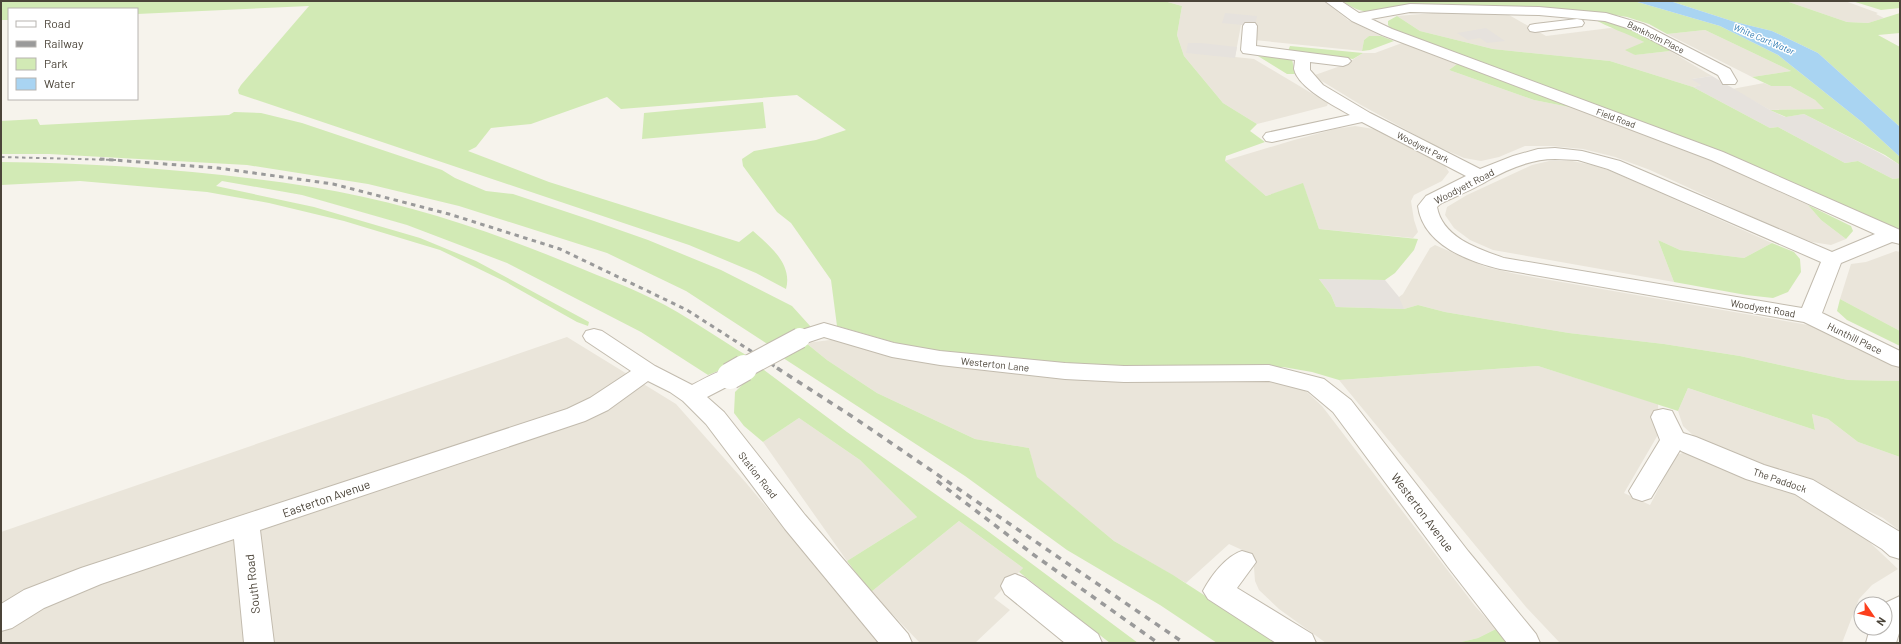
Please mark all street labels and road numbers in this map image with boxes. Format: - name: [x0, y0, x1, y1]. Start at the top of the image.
- street label: Bankholm Place: [1626, 18, 1686, 56]
- street label: Field Road: [1595, 106, 1637, 130]
- street label: Woodyett Park: [1395, 129, 1451, 165]
- street label: Woodyett Road: [1432, 166, 1496, 206]
- street label: Woodyett Road: [1730, 296, 1796, 320]
- street label: Hunthill Place: [1826, 320, 1884, 356]
- street label: Westerton Lane: [960, 354, 1030, 374]
- street label: Station Road: [736, 449, 780, 501]
- street label: The Paddock: [1752, 465, 1808, 495]
- street label: Westerton Avenue: [1389, 470, 1457, 554]
- street label: Easterton Avenue: [280, 476, 372, 520]
- street label: South Road: [242, 554, 262, 614]

